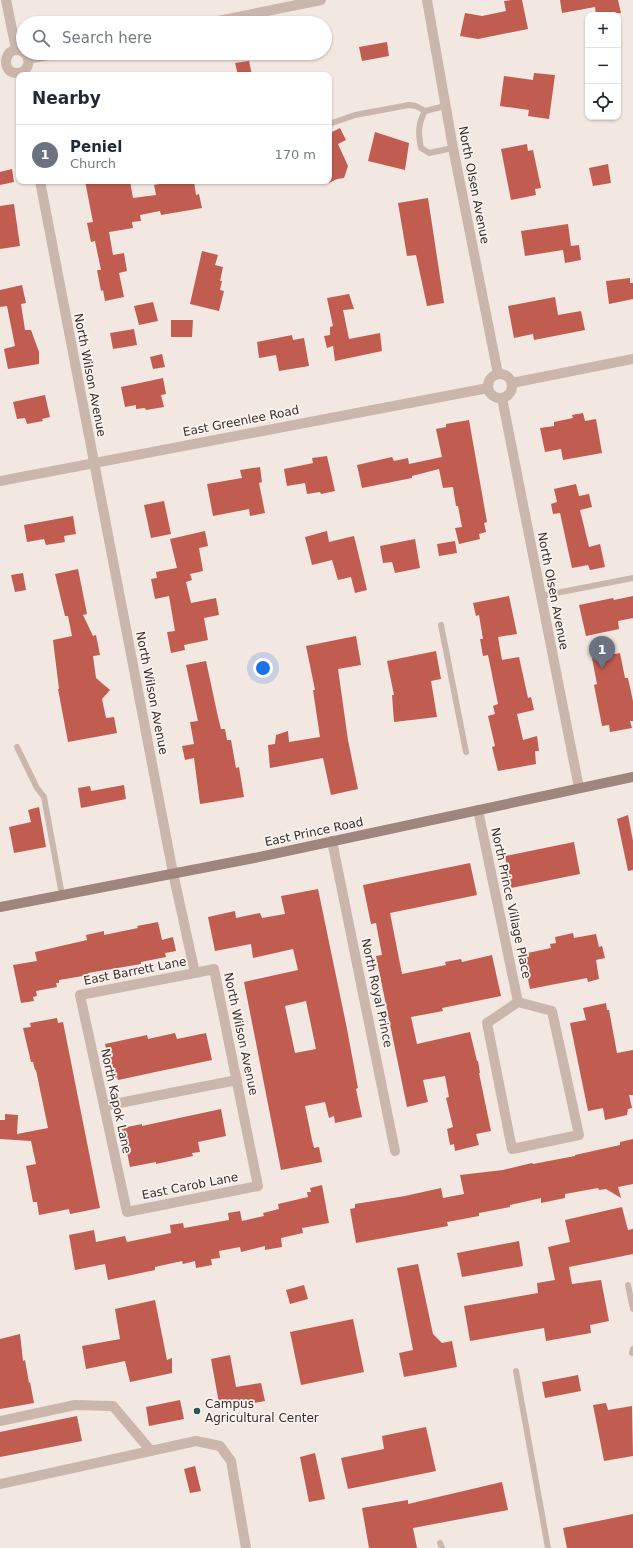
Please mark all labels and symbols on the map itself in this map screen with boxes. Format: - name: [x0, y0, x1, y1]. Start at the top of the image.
- street label: North Olsen Avenue: [456, 125, 492, 245]
- street label: North Wilson Avenue: [71, 312, 109, 438]
- street label: East Greenlee Road: [182, 403, 300, 439]
- street label: North Olsen Avenue: [535, 531, 571, 651]
- street label: North Wilson Avenue: [133, 630, 171, 756]
- pin: 1: [589, 636, 615, 669]
- your location: [253, 658, 273, 678]
- street label: East Prince Road: [263, 815, 365, 849]
- street label: North Prince Village Place: [488, 826, 534, 980]
- street label: North Royal Prince: [359, 937, 395, 1049]
- street label: East Barrett Lane: [82, 954, 188, 988]
- street label: North Wilson Avenue: [221, 971, 261, 1097]
- street label: North Kapok Lane: [98, 1047, 134, 1155]
- street label: East Carob Lane: [141, 1170, 239, 1202]
- place label: Campus Agricultural Center: [205, 1397, 319, 1425]
- marker: Campus Agricultural Center: [192, 1406, 202, 1416]

